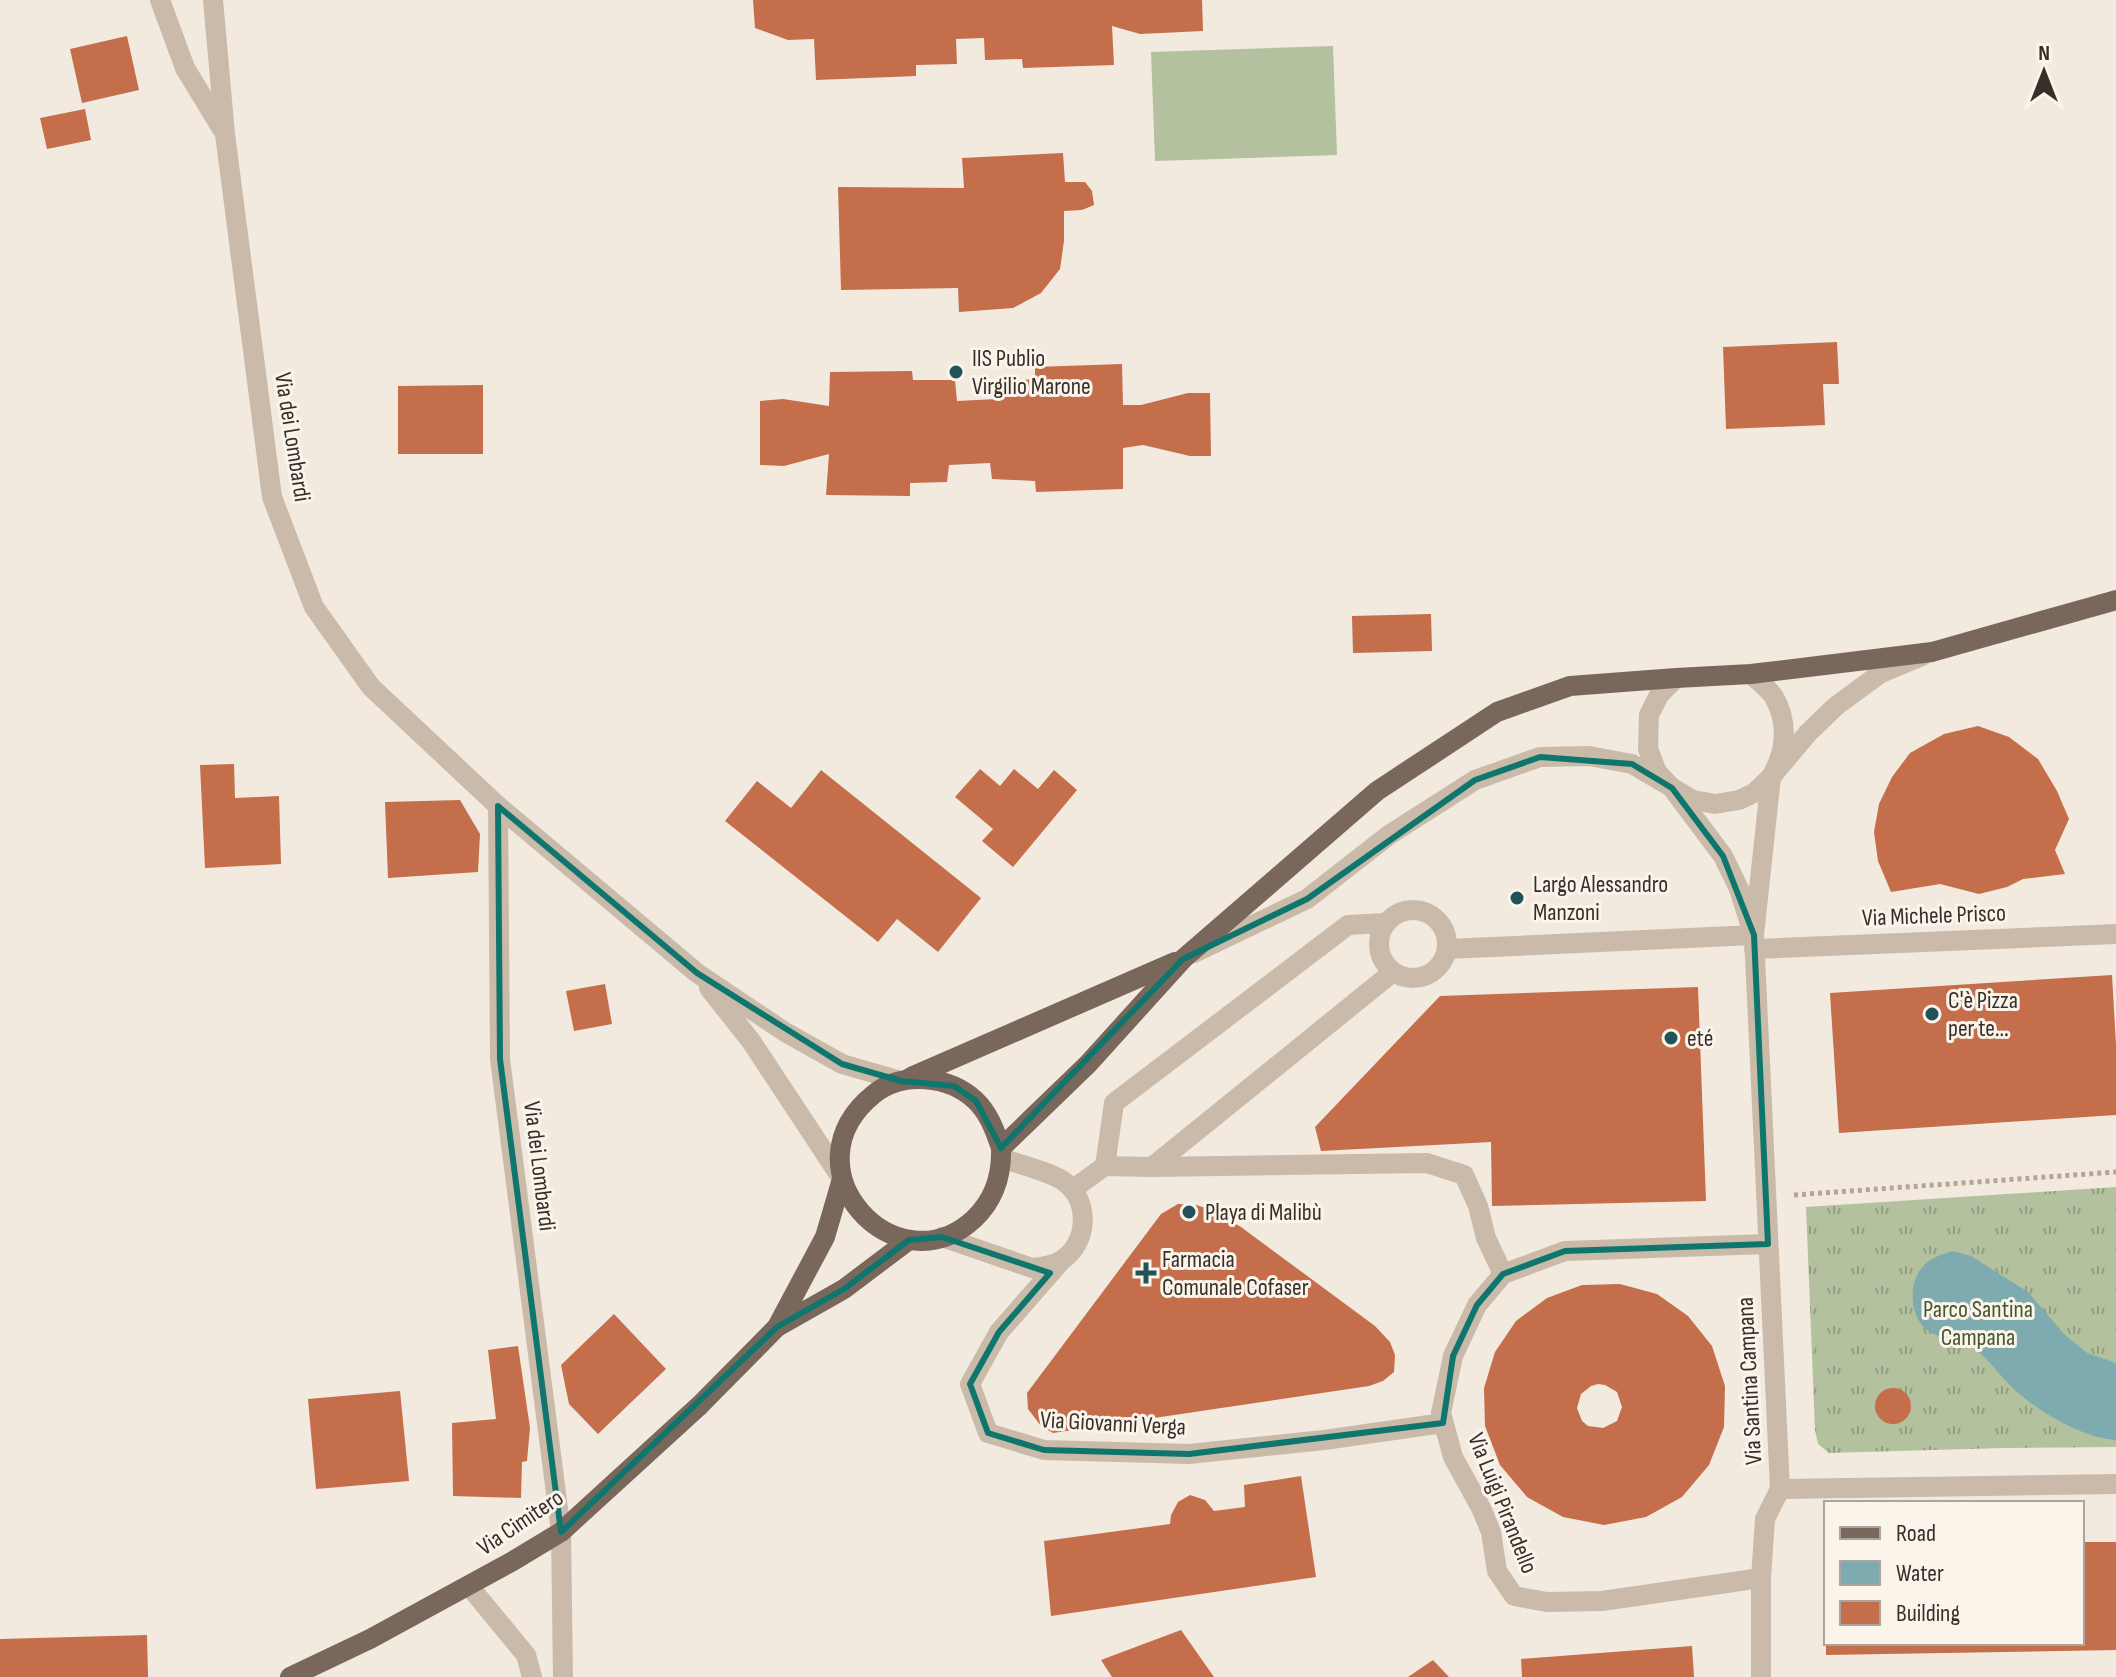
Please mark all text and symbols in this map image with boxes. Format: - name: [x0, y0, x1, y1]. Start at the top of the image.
- north arrow: [2004, 32, 2084, 112]
- text: N: [2038, 40, 2050, 67]
- place label: IIS Publio Virgilio Marone: [972, 344, 1091, 401]
- marker: IIS Publio Virgilio Marone: [947, 363, 965, 381]
- street label: Via dei Lombardi: [268, 370, 317, 504]
- place label: Largo Alessandro Manzoni: [1533, 870, 1668, 927]
- marker: Largo Alessandro Manzoni: [1508, 889, 1526, 907]
- street label: Via Michele Prisco: [1862, 898, 2007, 933]
- place label: C'è Pizza per te...: [1948, 986, 2018, 1043]
- marker: C'è Pizza per te...: [1923, 1005, 1941, 1023]
- place label: eté: [1687, 1024, 1713, 1053]
- marker: eté: [1662, 1029, 1680, 1047]
- street label: Via dei Lombardi: [517, 1100, 562, 1233]
- place label: Playa di Malibù: [1205, 1198, 1322, 1227]
- marker: Playa di Malibù: [1180, 1203, 1198, 1221]
- place label: Farmacia Comunale Cofaser: [1162, 1245, 1309, 1302]
- marker: Farmacia Comunale Cofaser: [1137, 1264, 1155, 1282]
- park label: Parco Santina Campana: [1923, 1295, 2033, 1352]
- street label: Via Santina Campana: [1731, 1296, 1768, 1466]
- street label: Via Giovanni Verga: [1039, 1405, 1187, 1442]
- street label: Via Luigi Pirandello: [1461, 1429, 1544, 1578]
- street label: Via Cimitero: [472, 1483, 569, 1562]
- legend: [1824, 1501, 2084, 1645]
- text: Road: [1896, 1519, 1936, 1548]
- text: Water: [1896, 1559, 1944, 1588]
- text: Building: [1896, 1599, 1960, 1628]

